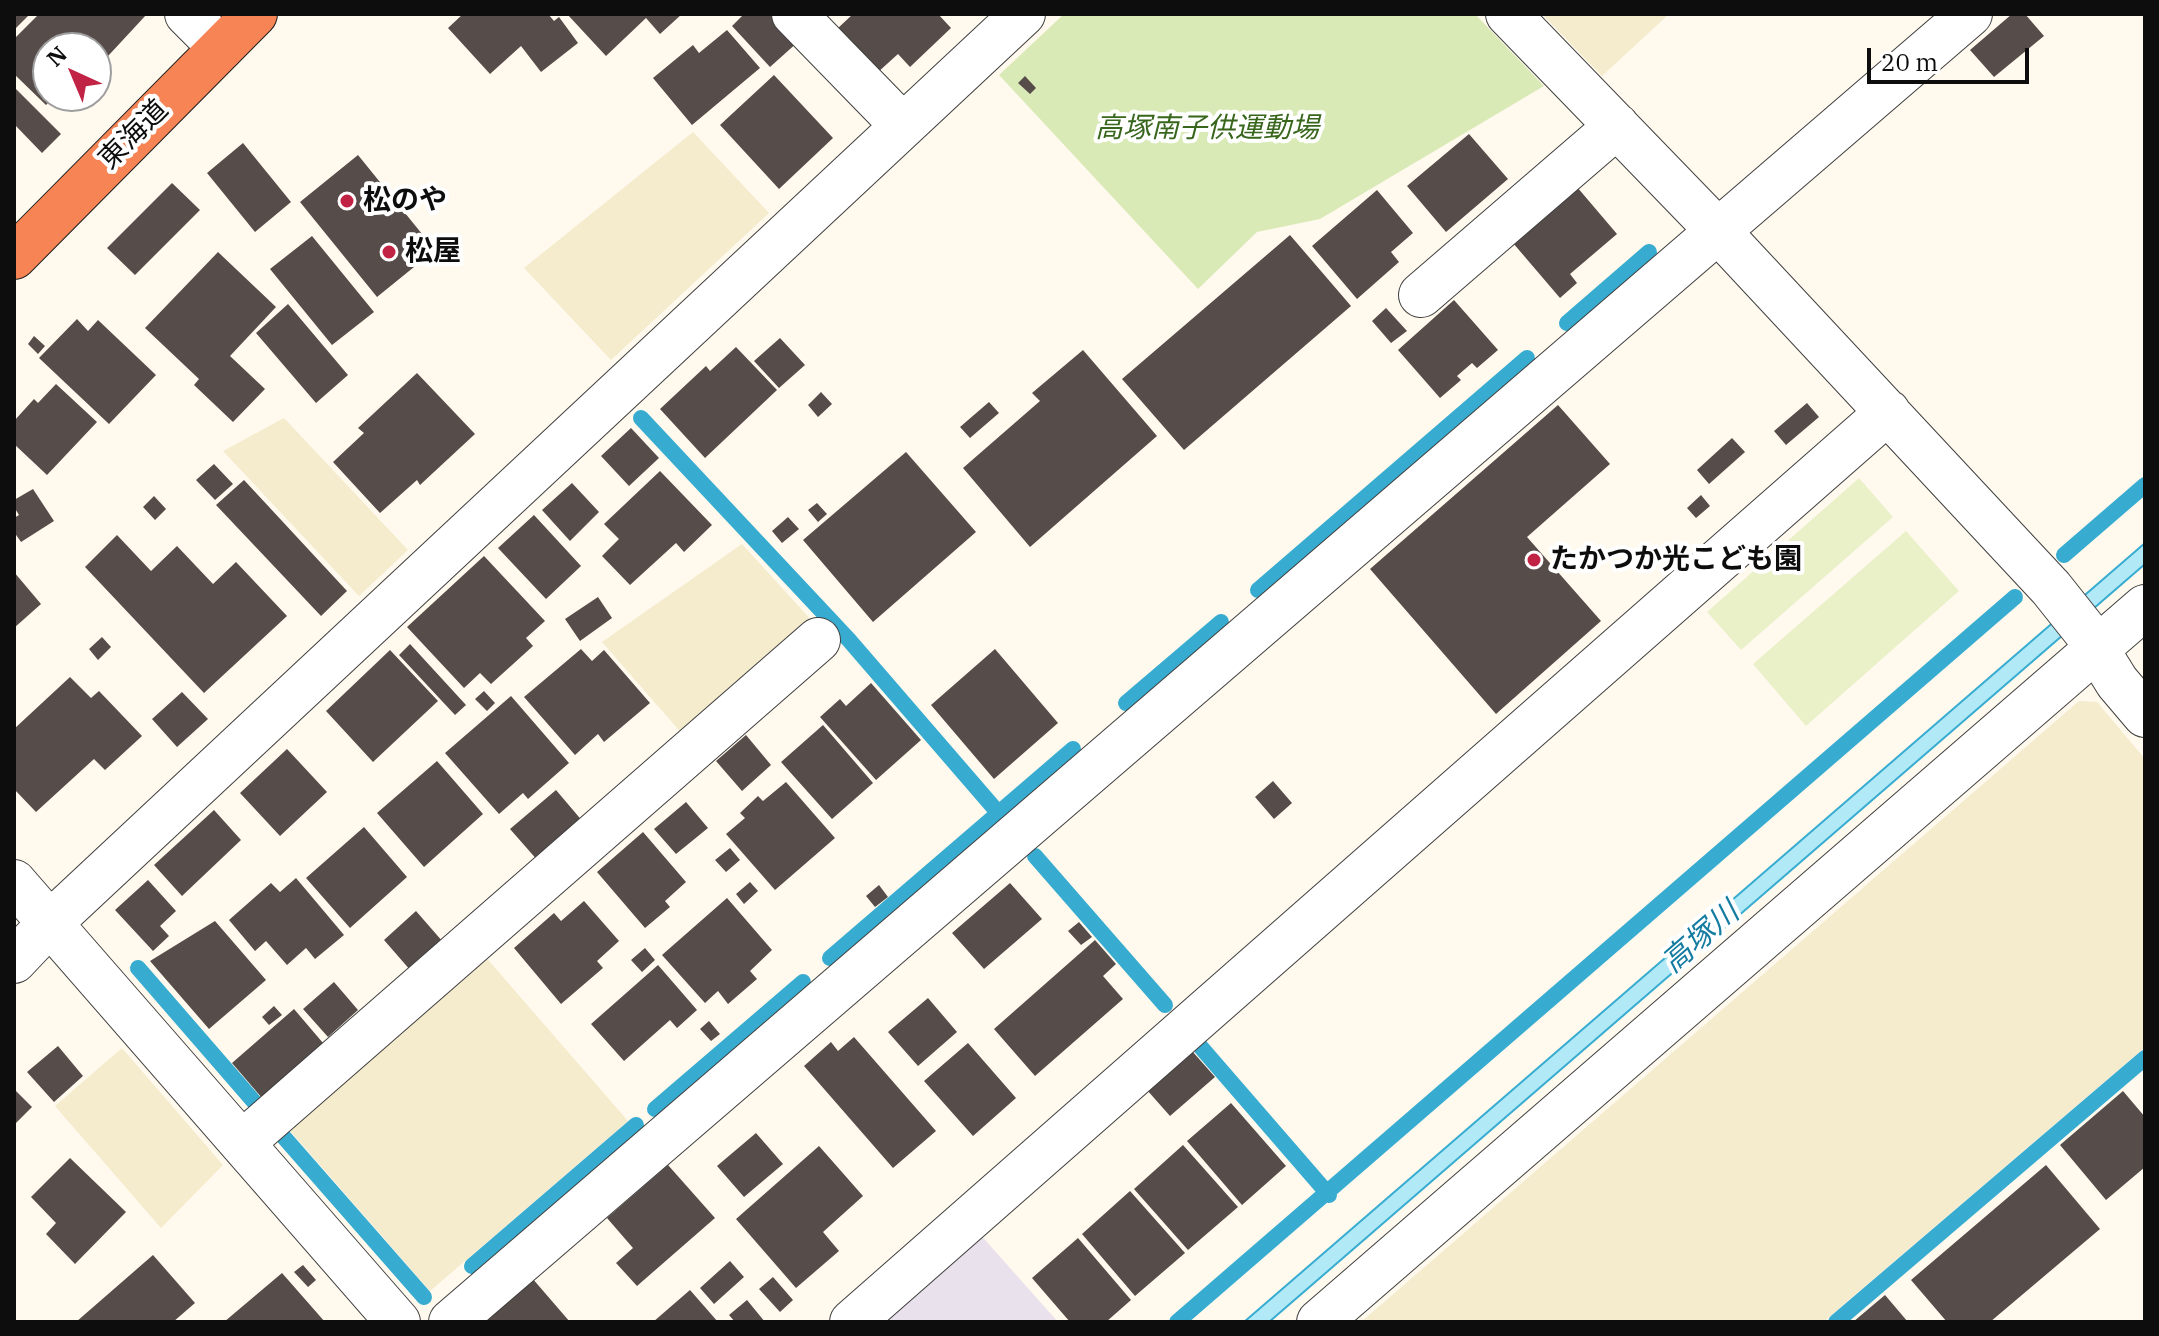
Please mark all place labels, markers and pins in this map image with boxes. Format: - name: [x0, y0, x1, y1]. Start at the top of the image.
- place label: 松のや: [363, 184, 447, 218]
- marker: 松のや: [338, 192, 356, 210]
- place label: 松屋: [405, 235, 461, 269]
- marker: 松屋: [380, 243, 398, 261]
- place label: たかつか光こども園: [1550, 543, 1802, 577]
- marker: たかつか光こども園: [1525, 551, 1543, 569]

